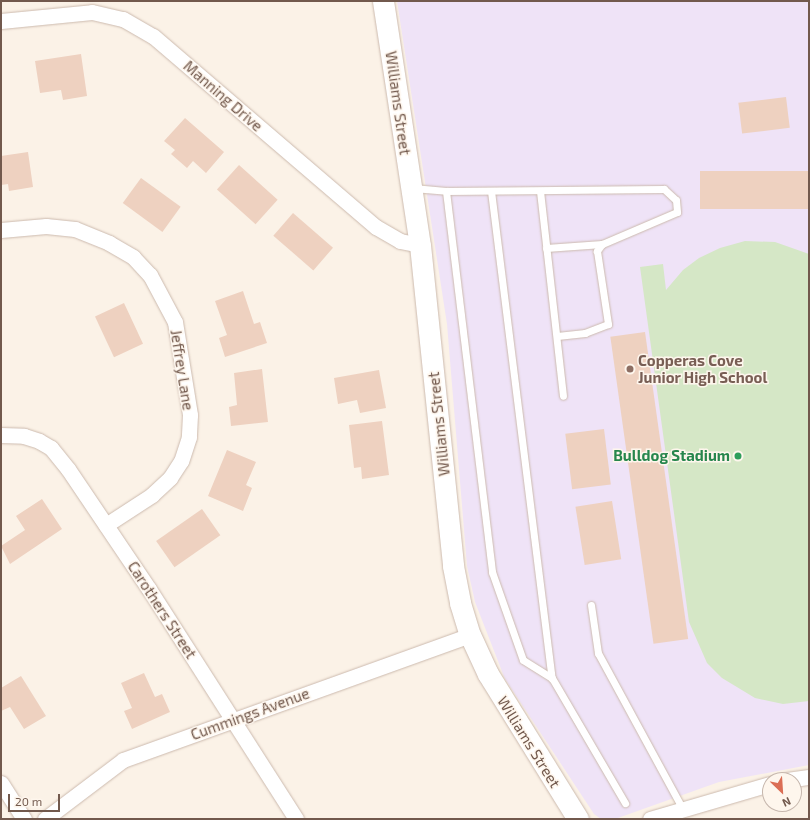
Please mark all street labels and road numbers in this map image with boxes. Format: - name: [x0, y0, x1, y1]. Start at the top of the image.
- street label: Williams Street: [382, 50, 414, 156]
- street label: Manning Drive: [180, 57, 266, 135]
- street label: Jeffrey Lane: [167, 328, 197, 412]
- street label: Williams Street: [425, 371, 453, 477]
- street label: Carothers Street: [124, 558, 200, 662]
- street label: Cummings Avenue: [188, 684, 312, 744]
- street label: Williams Street: [494, 693, 564, 791]

